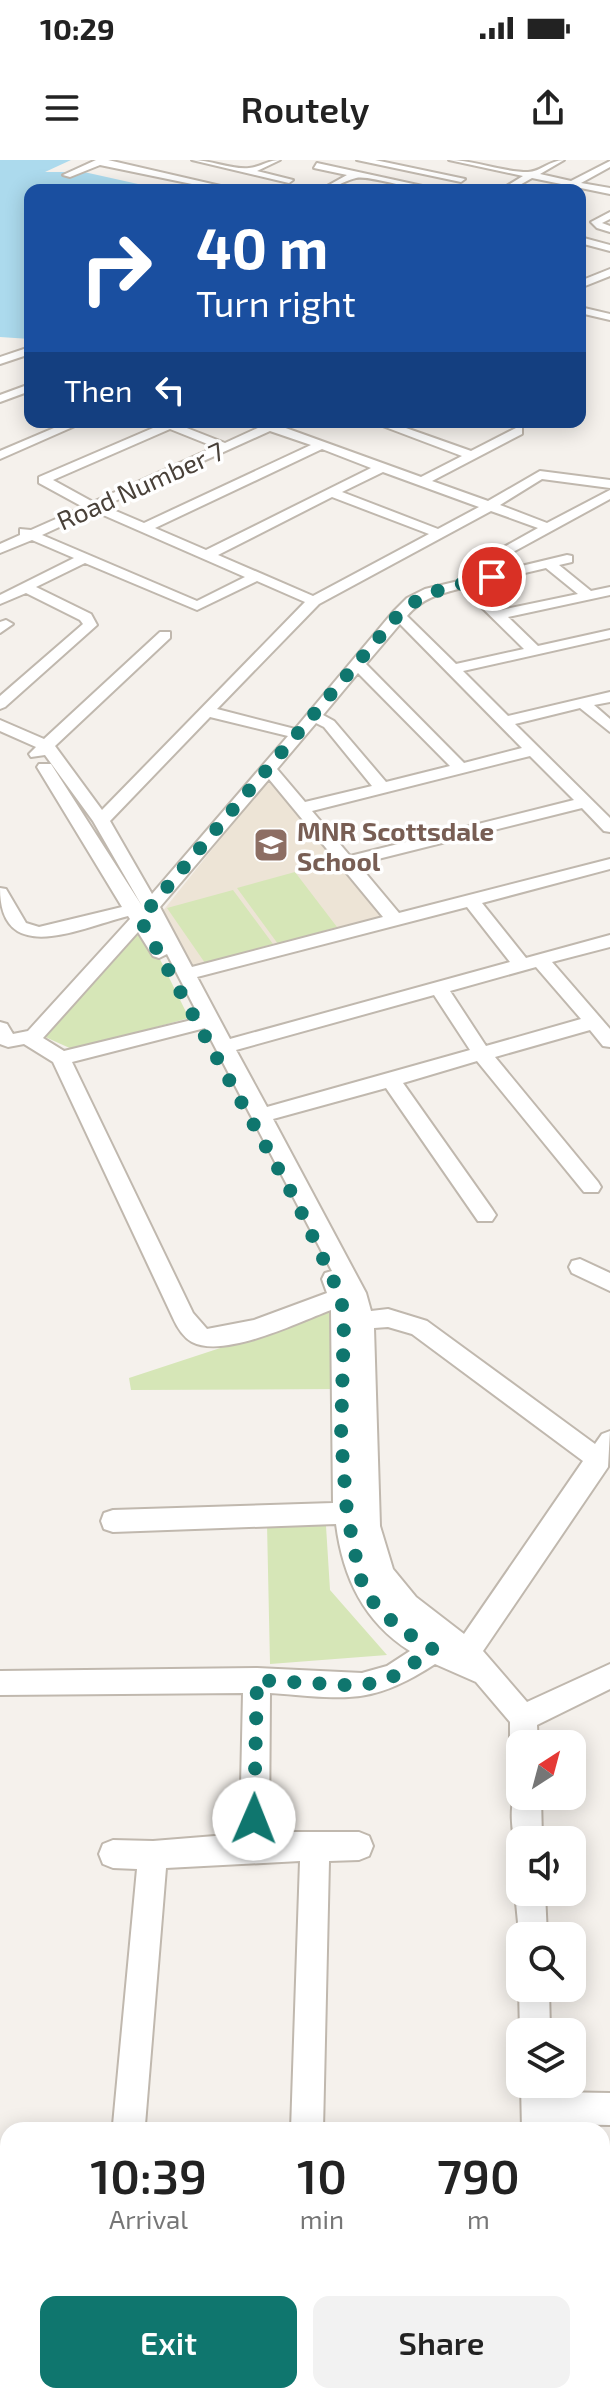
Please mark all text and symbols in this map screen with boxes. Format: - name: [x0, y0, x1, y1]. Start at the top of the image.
- text: 10:29: [40, 10, 115, 46]
- icon: menu: [40, 86, 84, 130]
- icon: share: [526, 86, 570, 130]
- text: Routely: [241, 87, 370, 130]
- text: 40 m: [196, 213, 328, 280]
- icon: right: [64, 216, 168, 320]
- text: Turn right: [196, 281, 356, 324]
- icon: left: [148, 368, 192, 412]
- text: Then: [64, 372, 132, 408]
- street label: Road Number 7: [52, 434, 228, 536]
- pin: [458, 543, 526, 611]
- icon: arrive: [470, 555, 514, 599]
- place label: MNR Scottsdale School: [297, 815, 494, 876]
- school or university icon: MNR Scottsdale School: [252, 826, 290, 864]
- north arrow: [506, 1730, 586, 1810]
- map controls: [506, 1730, 586, 2098]
- position arrow: [212, 1777, 296, 1861]
- button: sound: [506, 1826, 586, 1906]
- button: search: [506, 1922, 586, 2002]
- button: layers: [506, 2018, 586, 2098]
- text: 10:39: [90, 2146, 207, 2204]
- text: 10: [297, 2146, 347, 2204]
- text: 790: [437, 2146, 520, 2204]
- text: Arrival: [109, 2203, 188, 2234]
- text: min: [300, 2203, 344, 2234]
- text: m: [467, 2203, 490, 2234]
- button: Exit: [40, 2296, 297, 2388]
- button: Share: [313, 2296, 570, 2388]

